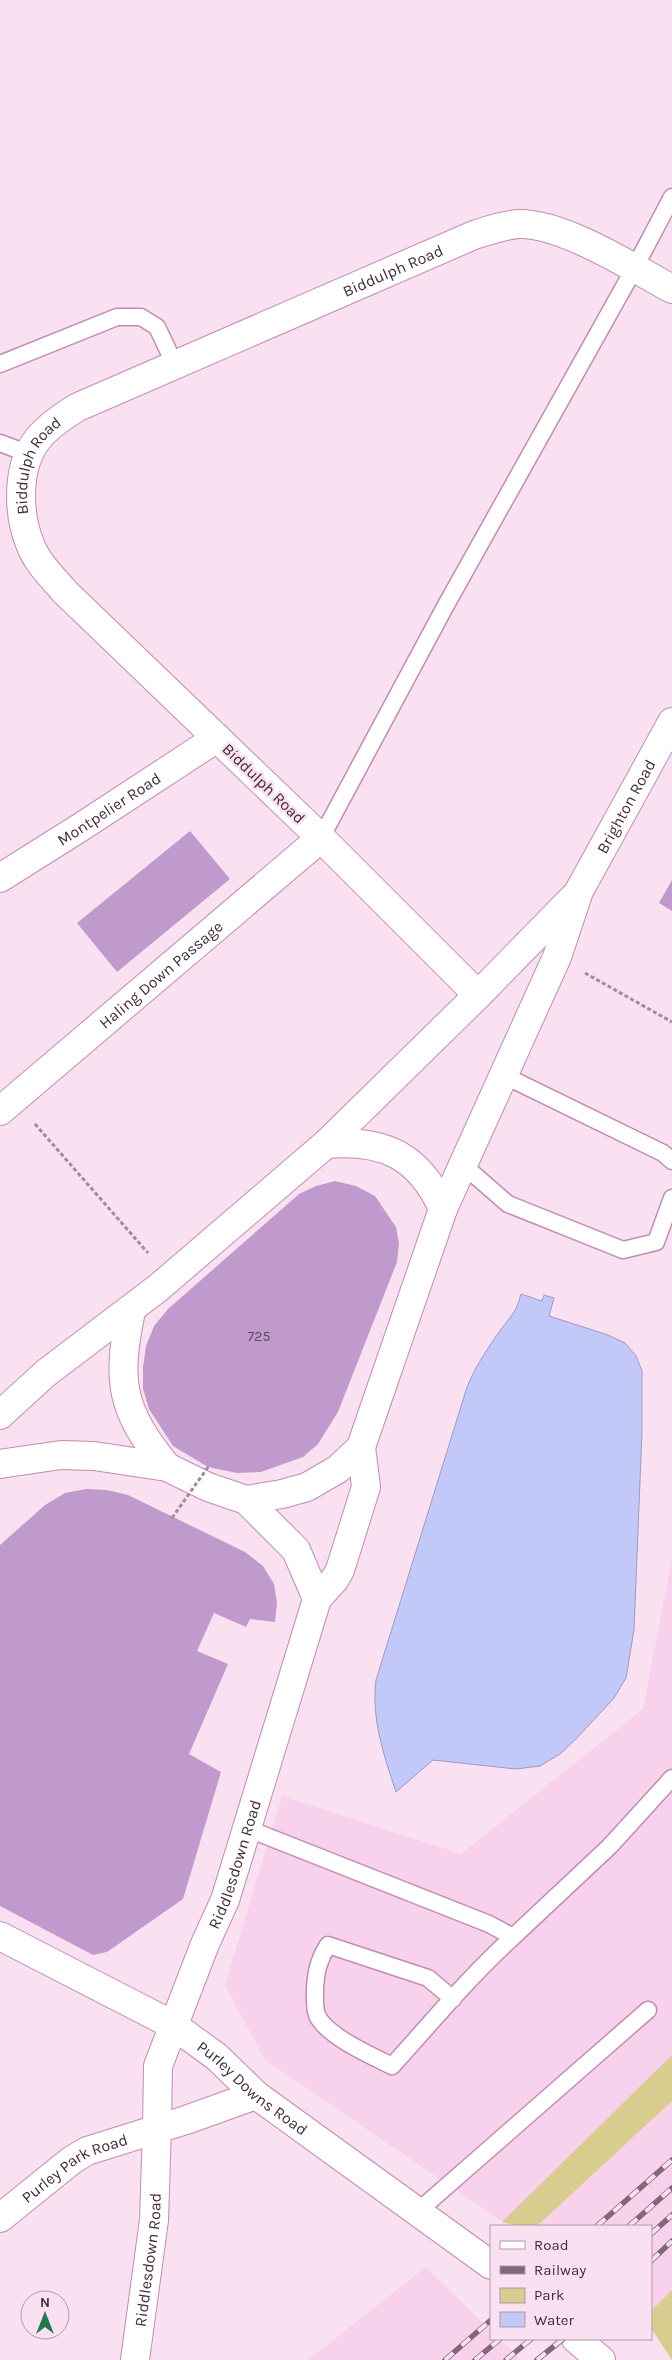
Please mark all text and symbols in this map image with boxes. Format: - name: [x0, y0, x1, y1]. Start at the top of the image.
- street label: Biddulph Road: [340, 241, 446, 301]
- street label: Biddulph Road: [12, 413, 65, 516]
- street label: Biddulph Road: [218, 739, 309, 828]
- street label: Brighton Road: [593, 756, 660, 857]
- street label: Montpelier Road: [54, 769, 164, 850]
- street label: Haling Down Passage: [95, 917, 227, 1033]
- house number: 725: [248, 1328, 270, 1345]
- street label: Riddlesdown Road: [204, 1798, 265, 1932]
- street label: Purley Downs Road: [193, 2037, 311, 2139]
- street label: Purley Park Road: [18, 2130, 130, 2207]
- street label: Riddlesdown Road: [131, 2193, 165, 2328]
- legend: [490, 2225, 652, 2340]
- text: Road: [534, 2236, 569, 2254]
- text: Railway: [534, 2261, 586, 2279]
- text: Park: [534, 2286, 564, 2304]
- north arrow: [20, 2290, 70, 2340]
- text: N: [40, 2294, 50, 2311]
- text: Water: [534, 2311, 575, 2329]

